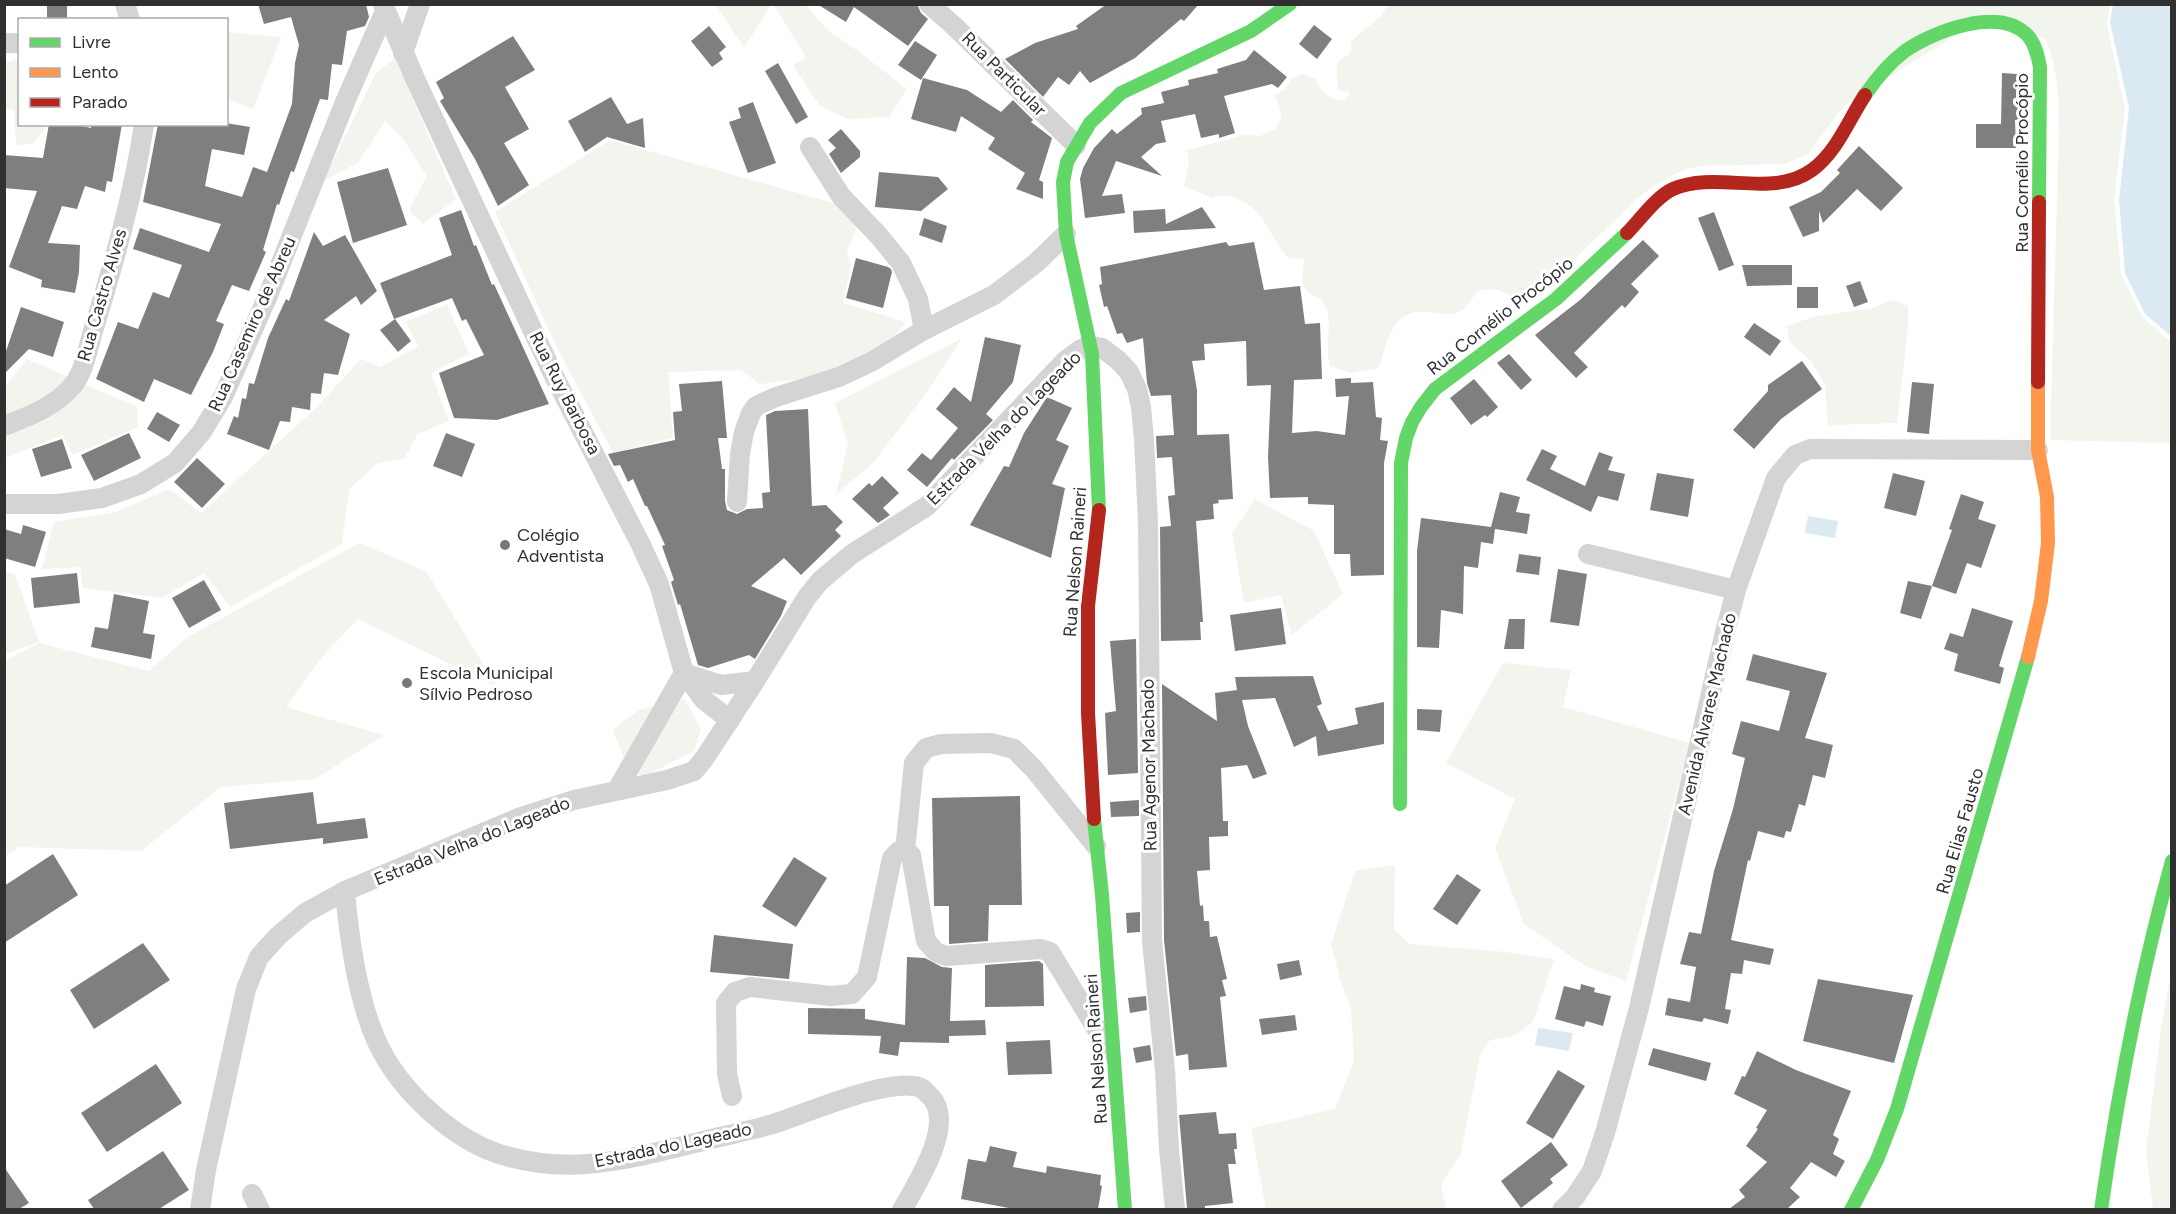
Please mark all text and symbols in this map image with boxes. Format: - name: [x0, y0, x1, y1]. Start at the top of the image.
- legend: [18, 18, 228, 126]
- street label: Rua Particular: [957, 27, 1051, 121]
- text: Livre: [72, 31, 111, 53]
- text: Lento: [72, 61, 118, 83]
- street label: Rua Cornélio Procópio: [2011, 73, 2033, 253]
- text: Parado: [72, 91, 128, 113]
- street label: Rua Castro Alves: [73, 226, 131, 364]
- street label: Rua Casemiro de Abreu: [203, 233, 301, 415]
- street label: Rua Cornélio Procópio: [1422, 252, 1578, 380]
- street label: Rua Ruy Barbosa: [525, 328, 605, 458]
- street label: Estrada Velha do Lageado: [922, 346, 1086, 510]
- street label: Rua Nelson Raineri: [1059, 486, 1091, 638]
- place label: Colégio Adventista: [517, 524, 604, 567]
- marker: Colégio Adventista: [498, 538, 512, 552]
- street label: Avenida Alvares Machado: [1673, 611, 1741, 817]
- place label: Escola Municipal Sílvio Pedroso: [419, 662, 553, 705]
- marker: Escola Municipal Sílvio Pedroso: [400, 676, 414, 690]
- street label: Rua Agenor Machado: [1136, 678, 1162, 852]
- street label: Rua Elias Fausto: [1931, 765, 1989, 897]
- street label: Estrada Velha do Lageado: [371, 792, 573, 890]
- street label: Rua Nelson Raineri: [1080, 973, 1112, 1125]
- street label: Estrada do Lageado: [593, 1118, 753, 1172]

